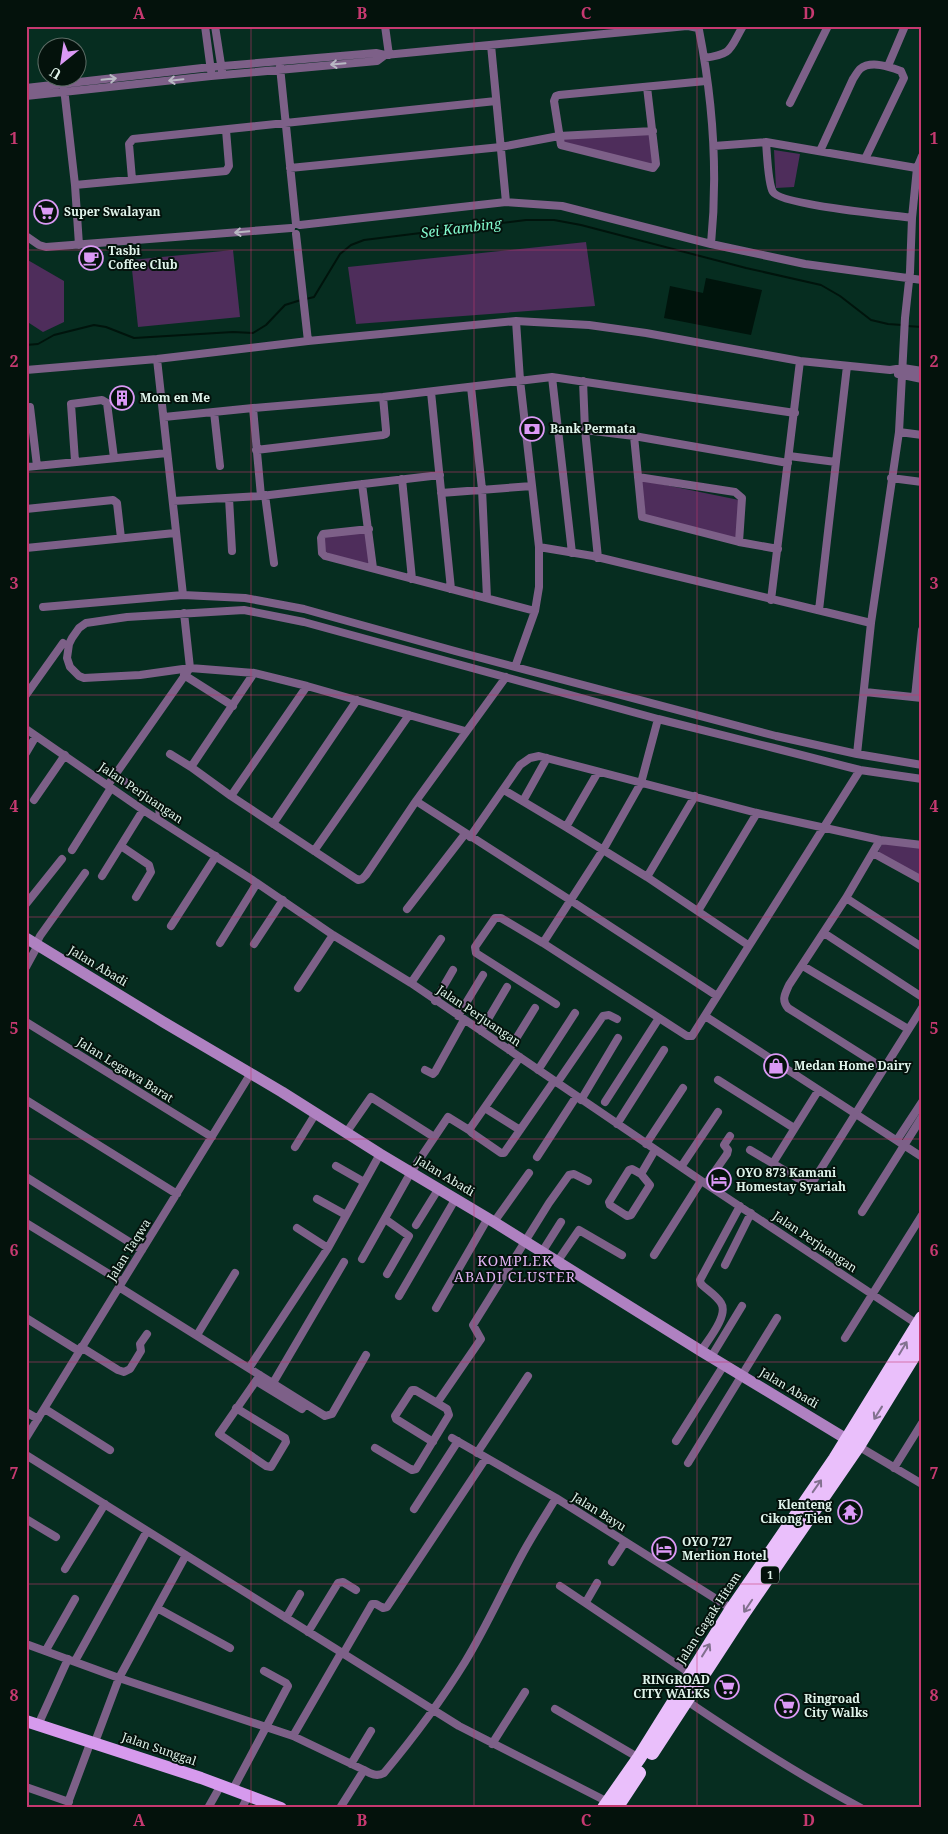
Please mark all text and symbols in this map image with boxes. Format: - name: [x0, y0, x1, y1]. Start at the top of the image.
- text: A: [133, 2, 146, 24]
- text: B: [357, 2, 368, 24]
- text: C: [581, 2, 592, 24]
- text: D: [803, 2, 815, 24]
- north arrow: [38, 38, 88, 88]
- one-way arrow: [330, 59, 346, 69]
- text: U: [46, 63, 65, 85]
- one-way arrow: [101, 74, 117, 83]
- one-way arrow: [169, 75, 185, 84]
- text: 1: [9, 127, 19, 149]
- text: 1: [929, 127, 939, 149]
- supermarket icon: Super Swalayan: [33, 199, 59, 225]
- place label: Super Swalayan: [64, 203, 161, 220]
- water label: Sei Kambing: [419, 213, 504, 242]
- one-way arrow: [234, 227, 250, 237]
- place label: Tasbi Coffee Club: [108, 242, 178, 273]
- cafe icon: Tasbi Coffee Club: [78, 245, 104, 271]
- text: 2: [9, 350, 19, 372]
- text: 2: [929, 350, 939, 372]
- building icon: Mom en Me: [109, 385, 135, 411]
- place label: Mom en Me: [140, 389, 210, 406]
- bank icon: Bank Permata: [519, 416, 545, 442]
- place label: Bank Permata: [550, 420, 636, 437]
- text: 3: [9, 572, 19, 594]
- text: 3: [929, 572, 939, 594]
- street label: Jalan Perjuangan: [95, 757, 187, 827]
- text: 4: [9, 795, 19, 817]
- text: 4: [929, 795, 939, 817]
- street label: Jalan Abadi: [65, 941, 131, 990]
- street label: Jalan Perjuangan: [433, 980, 525, 1050]
- text: 5: [9, 1017, 19, 1039]
- text: 5: [929, 1017, 939, 1039]
- street label: Jalan Legawa Barat: [73, 1033, 177, 1106]
- shop icon: Medan Home Dairy: [763, 1053, 789, 1079]
- place label: Medan Home Dairy: [794, 1057, 911, 1074]
- street label: Jalan Abadi: [412, 1151, 478, 1200]
- place label: OYO 873 Kamani Homestay Syariah: [736, 1164, 846, 1195]
- hotel icon: OYO 873 Kamani Homestay Syariah: [706, 1167, 732, 1193]
- street label: Jalan Perjuangan: [769, 1206, 861, 1276]
- street label: Jalan Taqwa: [102, 1215, 155, 1285]
- text: 6: [9, 1239, 19, 1261]
- text: 6: [929, 1239, 939, 1261]
- district label: KOMPLEK ABADI CLUSTER: [454, 1251, 576, 1286]
- one-way arrow: [898, 1342, 908, 1356]
- street label: Jalan Abadi: [756, 1363, 822, 1412]
- one-way arrow: [872, 1406, 882, 1420]
- text: 7: [9, 1462, 19, 1484]
- text: 7: [929, 1462, 939, 1484]
- one-way arrow: [812, 1479, 822, 1493]
- street label: Jalan Bayu: [568, 1488, 630, 1535]
- place label: Klenteng Cikong Tien: [760, 1496, 832, 1527]
- temple icon: Klenteng Cikong Tien: [837, 1499, 863, 1525]
- place label: OYO 727 Merlion Hotel: [682, 1533, 767, 1564]
- hotel icon: OYO 727 Merlion Hotel: [651, 1536, 677, 1562]
- road number: 1: [761, 1566, 779, 1584]
- street label: Jalan Gagak Hitam: [672, 1568, 745, 1668]
- one-way arrow: [743, 1599, 753, 1613]
- one-way arrow: [702, 1643, 712, 1657]
- place label: RINGROAD CITY WALKS: [633, 1671, 710, 1702]
- supermarket icon: RINGROAD CITY WALKS: [714, 1674, 740, 1700]
- text: 8: [9, 1684, 19, 1706]
- text: 8: [929, 1684, 939, 1706]
- place label: Ringroad City Walks: [804, 1690, 868, 1721]
- supermarket icon: Ringroad City Walks: [774, 1693, 800, 1719]
- street label: Jalan Sunggal: [119, 1728, 199, 1769]
- text: A: [133, 1809, 146, 1831]
- text: B: [357, 1809, 368, 1831]
- text: C: [581, 1809, 592, 1831]
- text: D: [803, 1809, 815, 1831]

